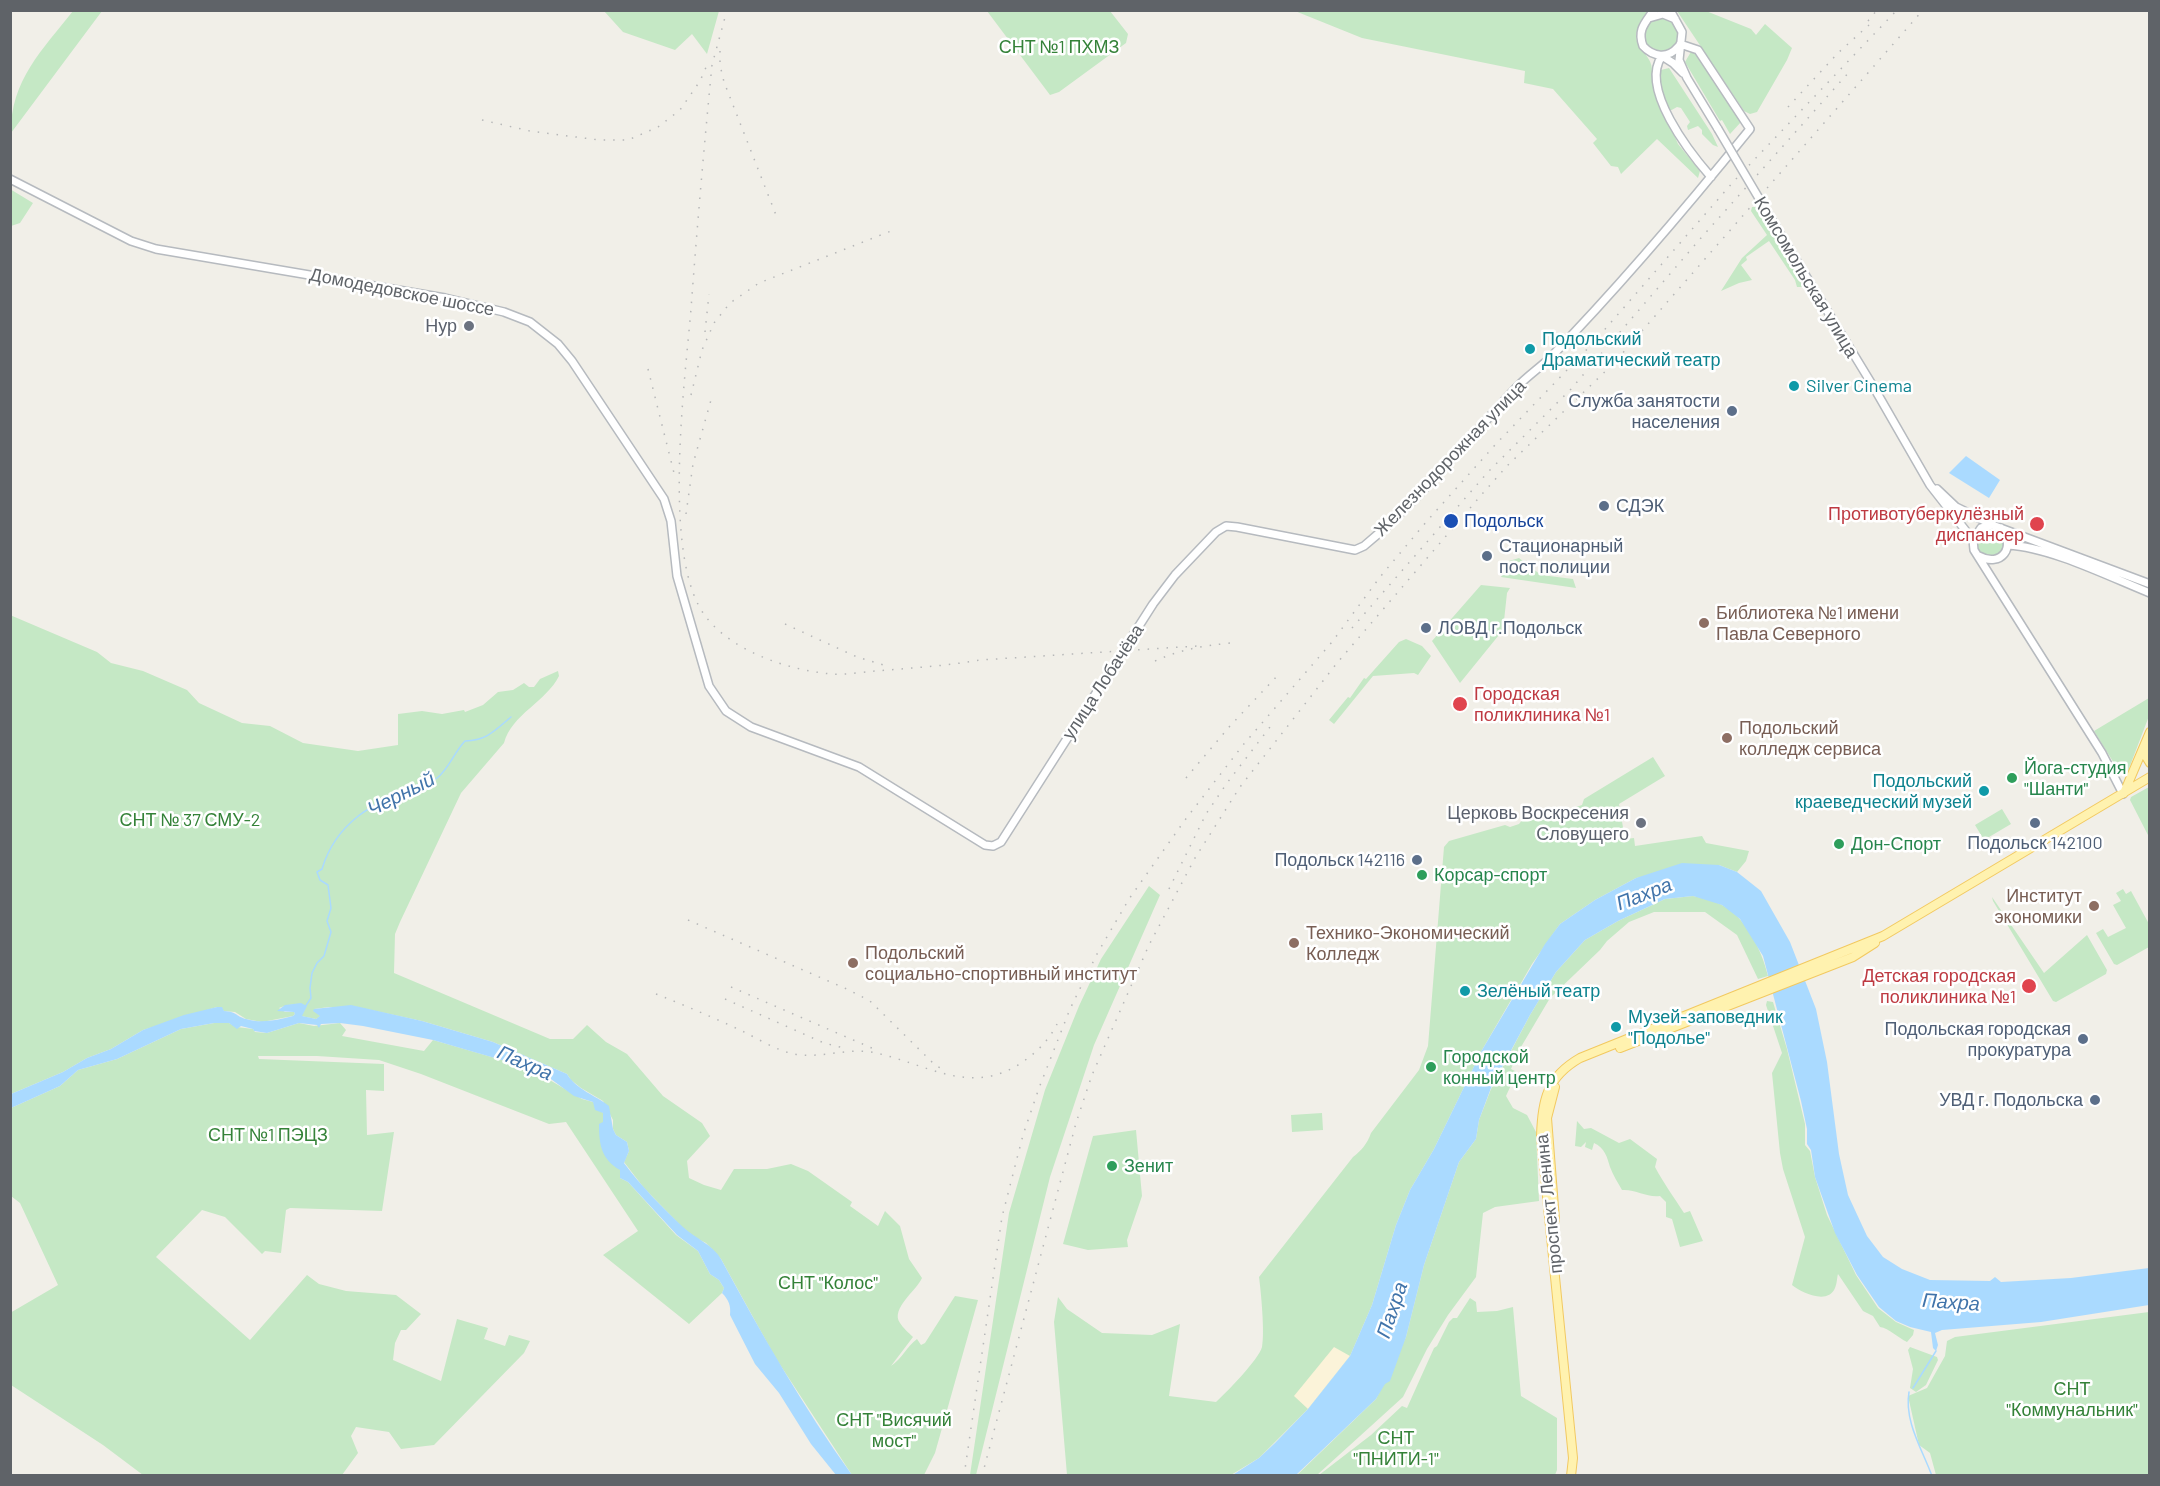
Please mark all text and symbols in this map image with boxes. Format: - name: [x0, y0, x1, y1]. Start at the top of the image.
- park label: СНТ №1 ПХМЗ: [999, 36, 1119, 58]
- street label: Комсомольская улица: [1749, 193, 1863, 361]
- street label: Домодедовское шоссе: [308, 264, 496, 320]
- place label: Нур: [425, 315, 457, 337]
- marker: Нур: [462, 319, 476, 333]
- place label: Подольский Драматический театр: [1542, 328, 1720, 370]
- marker: Подольский Драматический театр: [1523, 342, 1537, 356]
- street label: Железнодорожная улица: [1370, 375, 1530, 541]
- place label: Silver Cinema: [1806, 375, 1912, 397]
- marker: Silver Cinema: [1787, 379, 1801, 393]
- place label: Служба занятости населения: [1568, 390, 1720, 432]
- marker: Служба занятости населения: [1725, 404, 1739, 418]
- place label: СДЭК: [1616, 495, 1664, 517]
- marker: СДЭК: [1597, 499, 1611, 513]
- place label: Противотуберкулёзный диспансер: [1828, 503, 2024, 546]
- place label: Подольск: [1464, 510, 1543, 532]
- marker: Подольск: [1442, 512, 1460, 530]
- marker: Противотуберкулёзный диспансер: [2028, 515, 2046, 533]
- place label: Стационарный пост полиции: [1499, 535, 1623, 578]
- marker: Стационарный пост полиции: [1480, 549, 1494, 563]
- place label: Библиотека №1 имени Павла Северного: [1716, 602, 1899, 644]
- marker: Библиотека №1 имени Павла Северного: [1697, 616, 1711, 630]
- place label: ЛОВД г.Подольск: [1438, 617, 1582, 639]
- street label: улица Лобачёва: [1058, 620, 1148, 744]
- marker: ЛОВД г.Подольск: [1419, 621, 1433, 635]
- place label: Городская поликлиника №1: [1474, 683, 1610, 726]
- marker: Городская поликлиника №1: [1451, 695, 1469, 713]
- place label: Подольский колледж сервиса: [1739, 717, 1881, 760]
- marker: Подольский колледж сервиса: [1720, 731, 1734, 745]
- place label: Йога-студия "Шанти": [2024, 757, 2126, 800]
- water label: Черный: [363, 767, 439, 821]
- place label: Подольский краеведческий музей: [1795, 770, 1972, 812]
- marker: Йога-студия "Шанти": [2005, 771, 2019, 785]
- marker: Подольский краеведческий музей: [1977, 784, 1991, 798]
- place label: Церковь Воскресения Словущего: [1447, 802, 1629, 844]
- park label: СНТ № 37 СМУ-2: [120, 809, 260, 831]
- marker: Церковь Воскресения Словущего: [1634, 816, 1648, 830]
- marker: Подольск 142100: [2028, 816, 2042, 830]
- place label: Подольск 142100: [1967, 832, 2103, 854]
- place label: Дон-Спорт: [1851, 833, 1941, 855]
- marker: Дон-Спорт: [1832, 837, 1846, 851]
- place label: Подольск 142116: [1274, 849, 1405, 871]
- marker: Подольск 142116: [1410, 853, 1424, 867]
- place label: Корсар-спорт: [1434, 864, 1547, 886]
- marker: Корсар-спорт: [1415, 868, 1429, 882]
- water label: Пахра: [1613, 872, 1675, 916]
- place label: Институт экономики: [1994, 885, 2082, 928]
- marker: Институт экономики: [2087, 899, 2101, 913]
- place label: Технико-Экономический Колледж: [1306, 922, 1510, 964]
- marker: Технико-Экономический Колледж: [1287, 936, 1301, 950]
- place label: Подольский социально-спортивный институт: [865, 942, 1137, 984]
- marker: Подольский социально-спортивный институт: [846, 956, 860, 970]
- place label: Детская городская поликлиника №1: [1862, 965, 2016, 1008]
- marker: Детская городская поликлиника №1: [2020, 977, 2038, 995]
- place label: Зелёный театр: [1477, 980, 1600, 1002]
- marker: Зелёный театр: [1458, 984, 1472, 998]
- place label: Музей-заповедник "Подолье": [1628, 1006, 1783, 1048]
- place label: Подольская городская прокуратура: [1884, 1018, 2071, 1060]
- marker: Музей-заповедник "Подолье": [1609, 1020, 1623, 1034]
- marker: Подольская городская прокуратура: [2076, 1032, 2090, 1046]
- water label: Пахра: [494, 1040, 556, 1086]
- place label: Городской конный центр: [1443, 1046, 1556, 1088]
- marker: Городской конный центр: [1424, 1060, 1438, 1074]
- place label: УВД г. Подольска: [1939, 1089, 2083, 1111]
- marker: УВД г. Подольска: [2088, 1093, 2102, 1107]
- park label: СНТ №1 ПЭЦЗ: [208, 1124, 328, 1146]
- street label: проспект Ленина: [1531, 1133, 1567, 1275]
- place label: Зенит: [1124, 1155, 1173, 1177]
- marker: Зенит: [1105, 1159, 1119, 1173]
- park label: СНТ "Колос": [778, 1272, 878, 1294]
- water label: Пахра: [1371, 1279, 1413, 1341]
- water label: Пахра: [1921, 1288, 1981, 1316]
- park label: СНТ "Коммунальник": [2006, 1378, 2138, 1420]
- park label: СНТ "Висячий мост": [836, 1409, 952, 1452]
- park label: СНТ "ПНИТИ-1": [1353, 1427, 1439, 1470]

